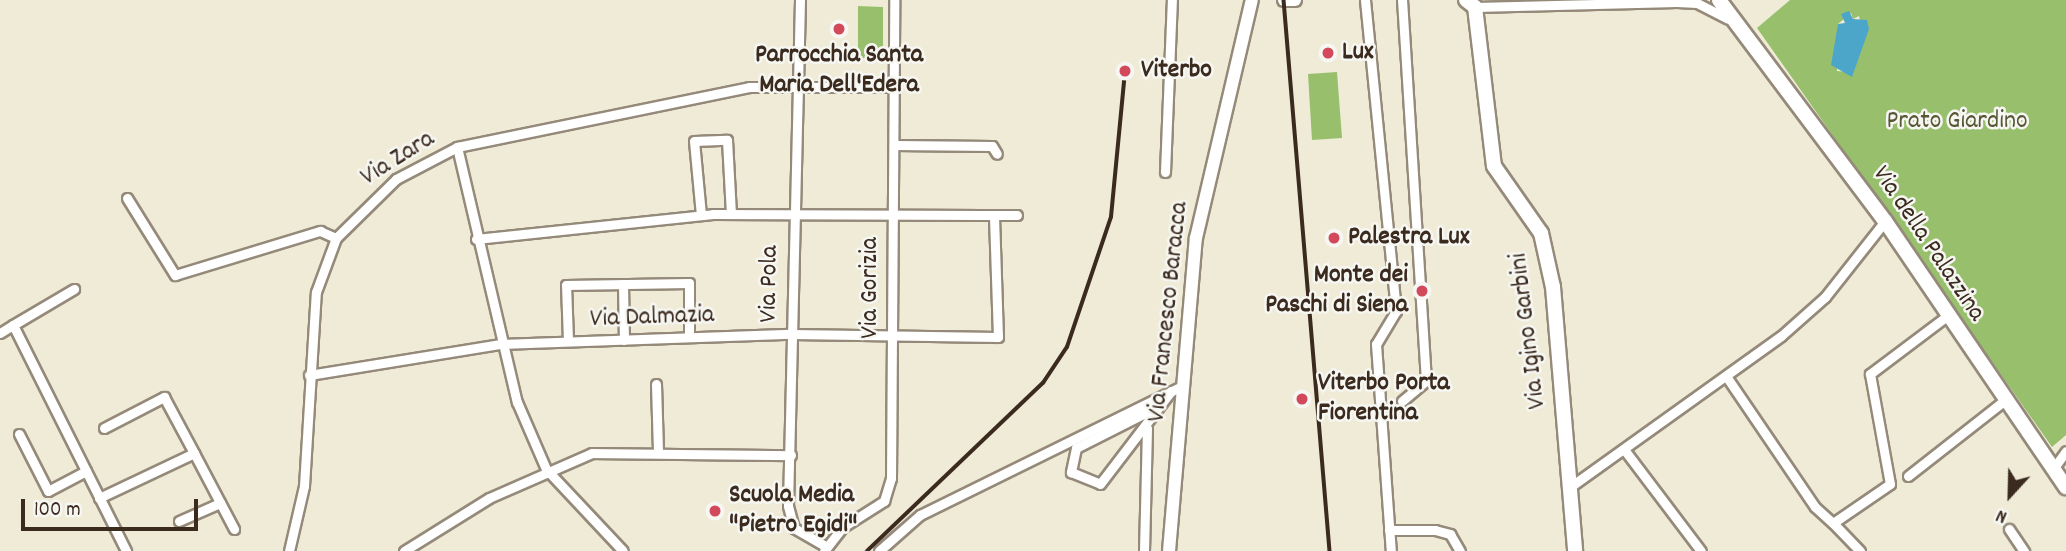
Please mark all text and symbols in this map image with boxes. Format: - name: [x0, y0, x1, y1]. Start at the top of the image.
- marker: Parrocchia Santa Maria Dell'Edera: [831, 21, 847, 37]
- place label: Lux: [1342, 37, 1373, 69]
- place label: Parrocchia Santa Maria Dell'Edera: [755, 40, 923, 102]
- marker: Lux: [1320, 45, 1336, 61]
- place label: Viterbo: [1141, 55, 1212, 87]
- marker: Viterbo: [1115, 61, 1135, 81]
- park label: Prato Giardino: [1886, 106, 2028, 138]
- street label: Via Zara: [355, 124, 441, 194]
- street label: Via della Palazzina: [1865, 160, 1991, 328]
- street label: Via Francesco Baracca: [1142, 200, 1196, 424]
- place label: Palestra Lux: [1348, 222, 1469, 254]
- marker: Palestra Lux: [1326, 230, 1342, 246]
- street label: Via Gorizia: [855, 237, 887, 339]
- street label: Via Pola: [754, 245, 786, 323]
- street label: Via Igino Garbini: [1504, 251, 1554, 411]
- place label: Monte dei Paschi di Siena: [1265, 260, 1408, 322]
- marker: Monte dei Paschi di Siena: [1414, 283, 1430, 299]
- street label: Via Dalmazia: [589, 300, 715, 336]
- place label: Viterbo Porta Fiorentina: [1318, 368, 1450, 430]
- marker: Viterbo Porta Fiorentina: [1292, 389, 1312, 409]
- north arrow: [1975, 460, 2045, 530]
- place label: Scuola Media "Pietro Egidi": [729, 480, 857, 542]
- scale bar: [24, 484, 201, 528]
- text: 100 m: [34, 496, 81, 526]
- text: N: [1993, 501, 2011, 529]
- marker: Scuola Media "Pietro Egidi": [707, 503, 723, 519]

